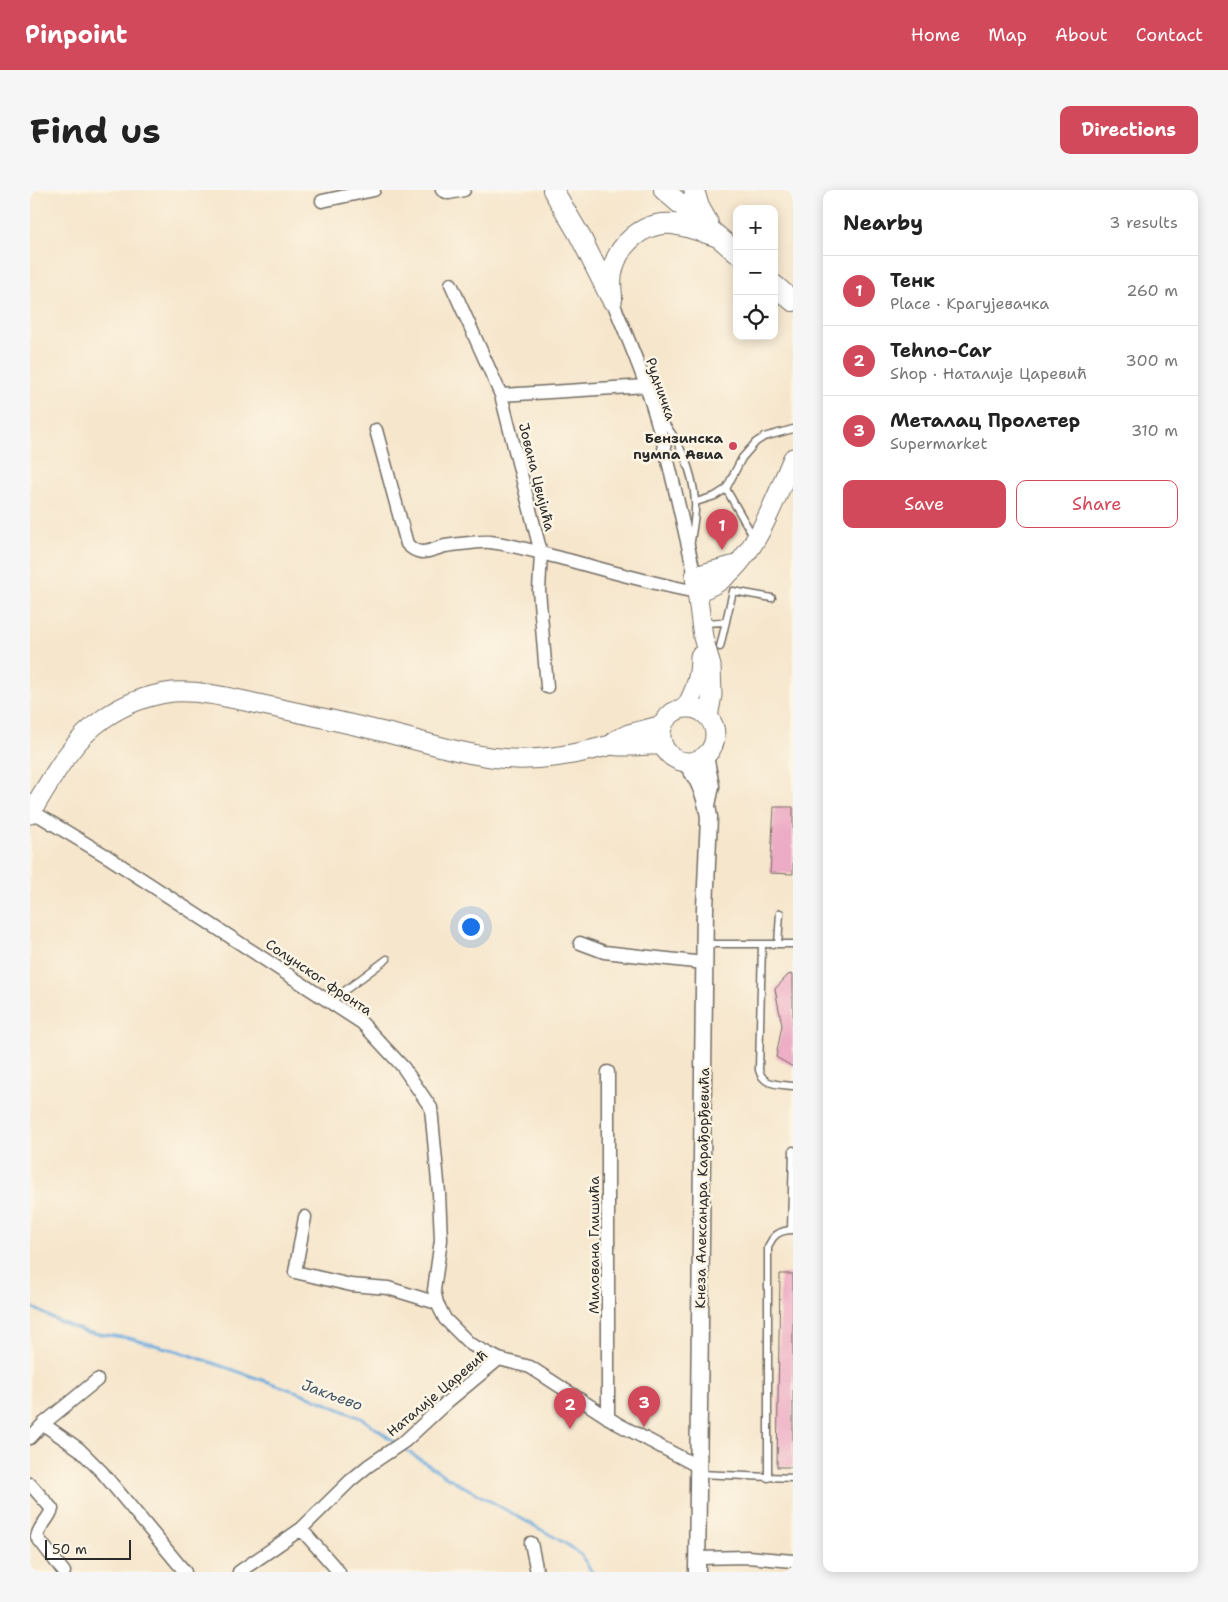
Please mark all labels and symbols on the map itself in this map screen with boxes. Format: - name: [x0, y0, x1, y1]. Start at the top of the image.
- street label: Рудничка: [642, 355, 680, 423]
- street label: Јована Цвијића: [515, 421, 559, 533]
- place label: Бензинска пумпа Авиа: [633, 429, 723, 463]
- marker: Бензинска пумпа Авиа: [727, 440, 739, 452]
- pin: 1: [706, 509, 738, 550]
- your location: [458, 914, 484, 940]
- street label: Солунског фронта: [262, 935, 376, 1019]
- street label: Кнеза Александра Карађорђевића: [691, 1067, 713, 1309]
- street label: Милована Глишића: [585, 1176, 603, 1314]
- street label: Наталије Царевић: [383, 1345, 491, 1441]
- water label: Јакљево: [299, 1375, 365, 1415]
- pin: 3: [628, 1386, 660, 1427]
- pin: 2: [554, 1388, 586, 1429]
- scale bar: [45, 1537, 131, 1560]

